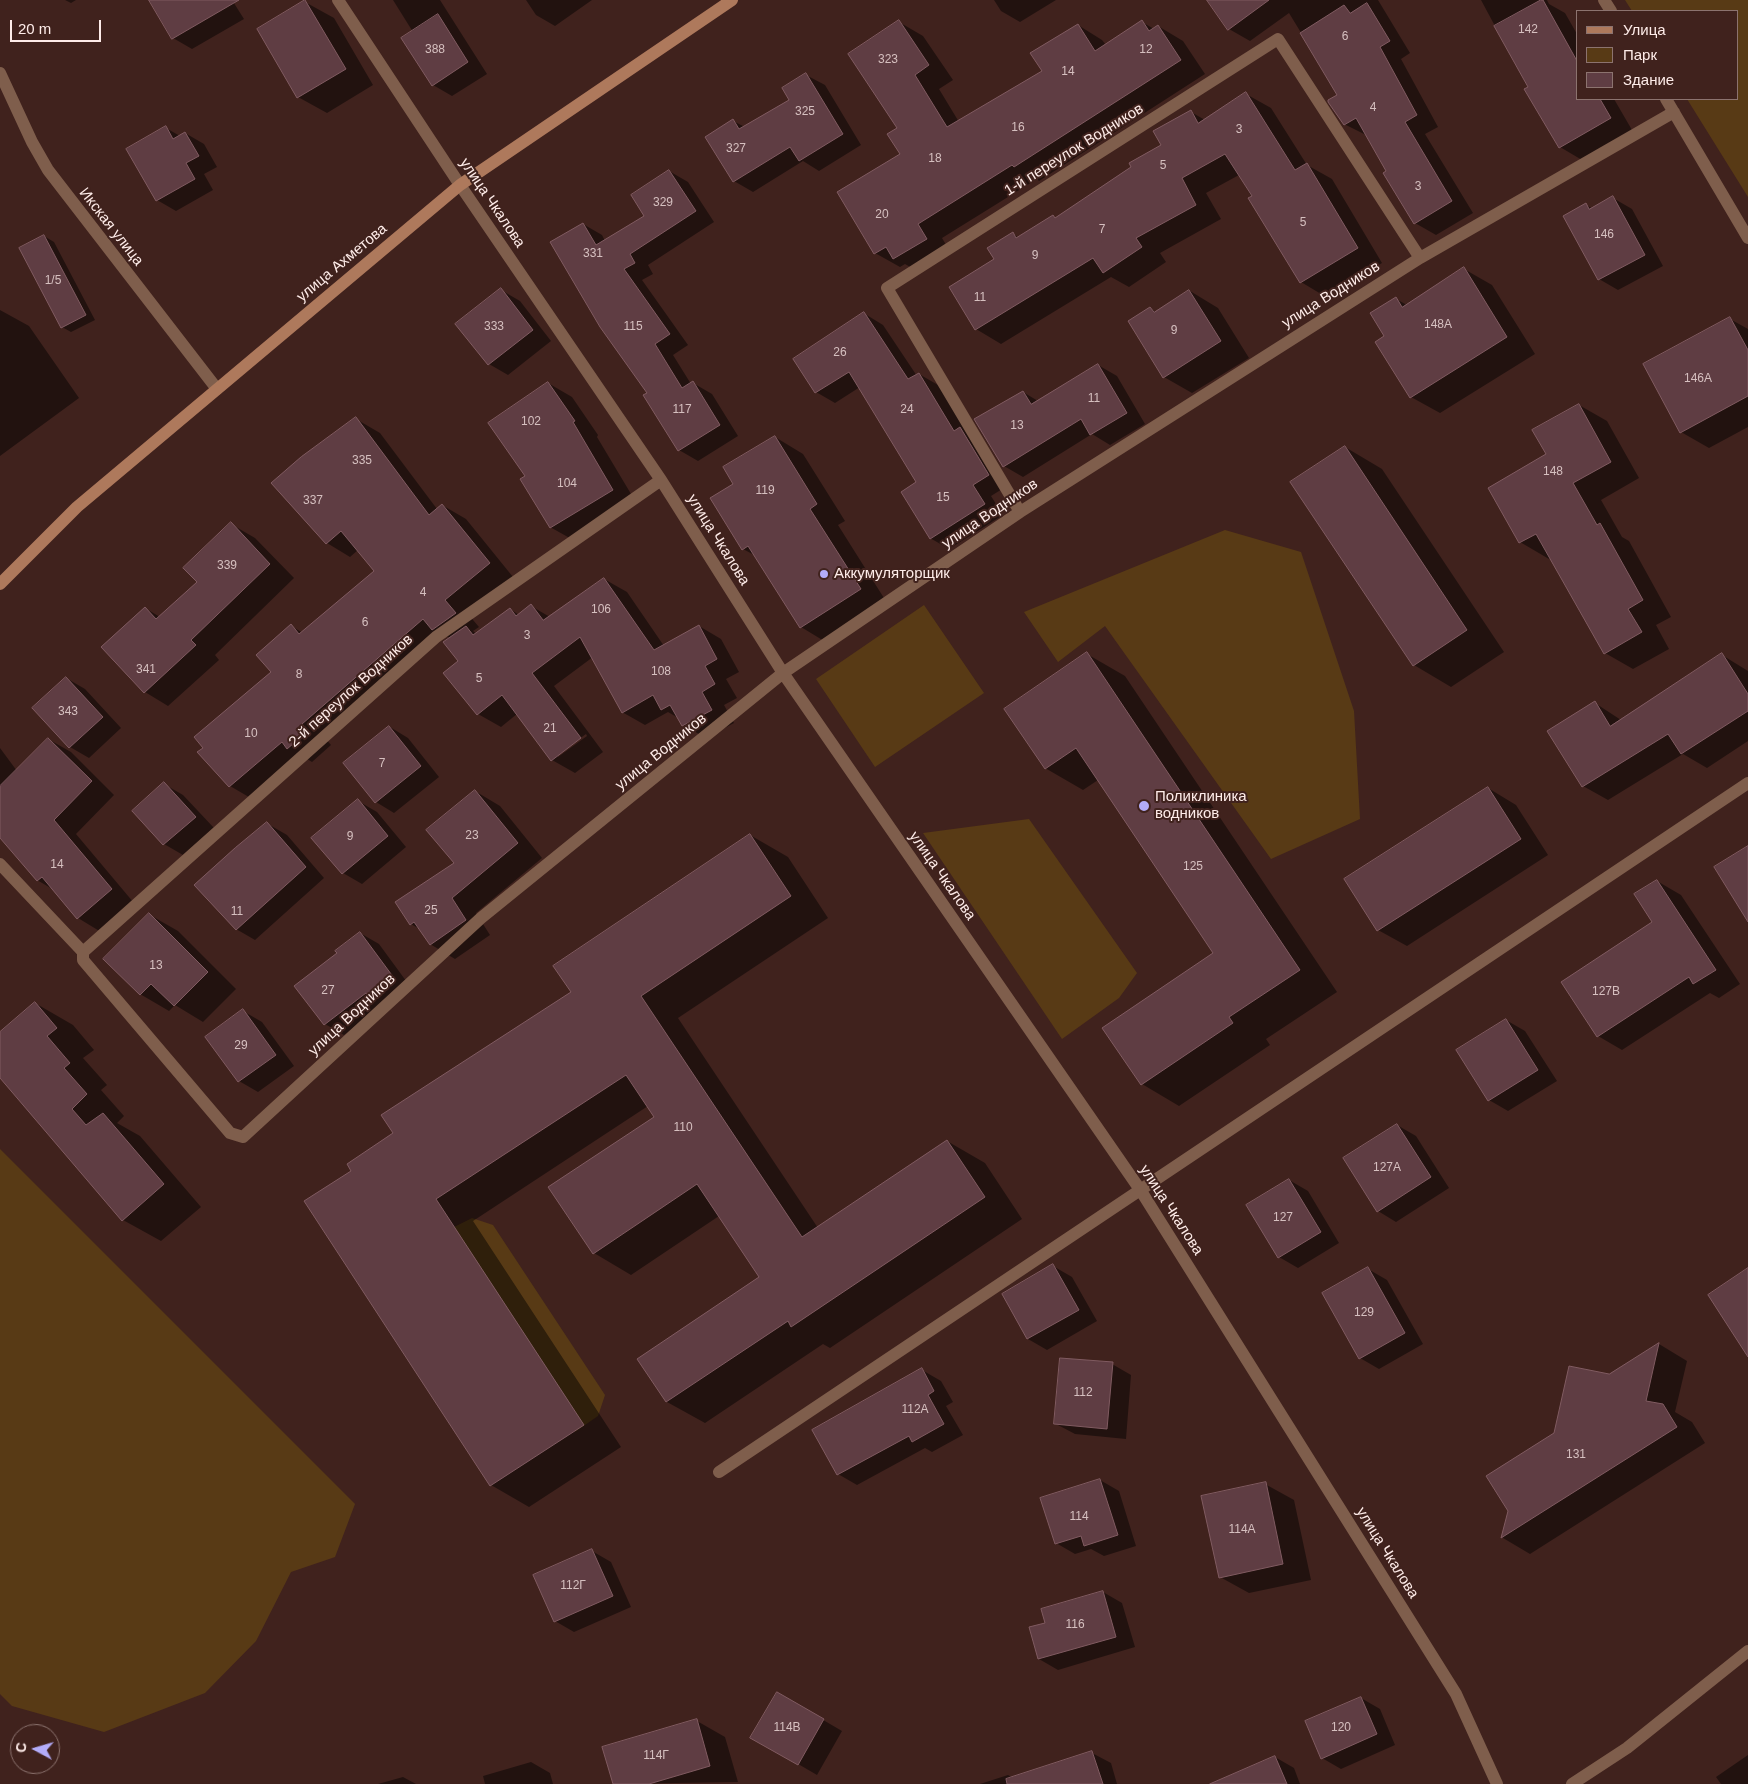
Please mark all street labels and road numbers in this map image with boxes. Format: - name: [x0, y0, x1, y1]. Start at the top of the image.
- street label: 1-й переулок Водников: [1001, 100, 1147, 200]
- street label: улица Чкалова: [455, 155, 529, 251]
- street label: Икская улица: [75, 185, 147, 269]
- street label: улица Ахметова: [293, 220, 391, 306]
- street label: улица Водников: [1279, 258, 1383, 332]
- street label: улица Водников: [939, 475, 1041, 553]
- street label: улица Чкалова: [683, 491, 753, 589]
- street label: 2-й переулок Водников: [285, 631, 417, 751]
- street label: улица Водников: [612, 710, 710, 794]
- street label: улица Чкалова: [905, 828, 979, 924]
- street label: улица Водников: [305, 970, 399, 1060]
- street label: улица Чкалова: [1135, 1161, 1207, 1259]
- street label: улица Чкалова: [1352, 1504, 1422, 1602]

